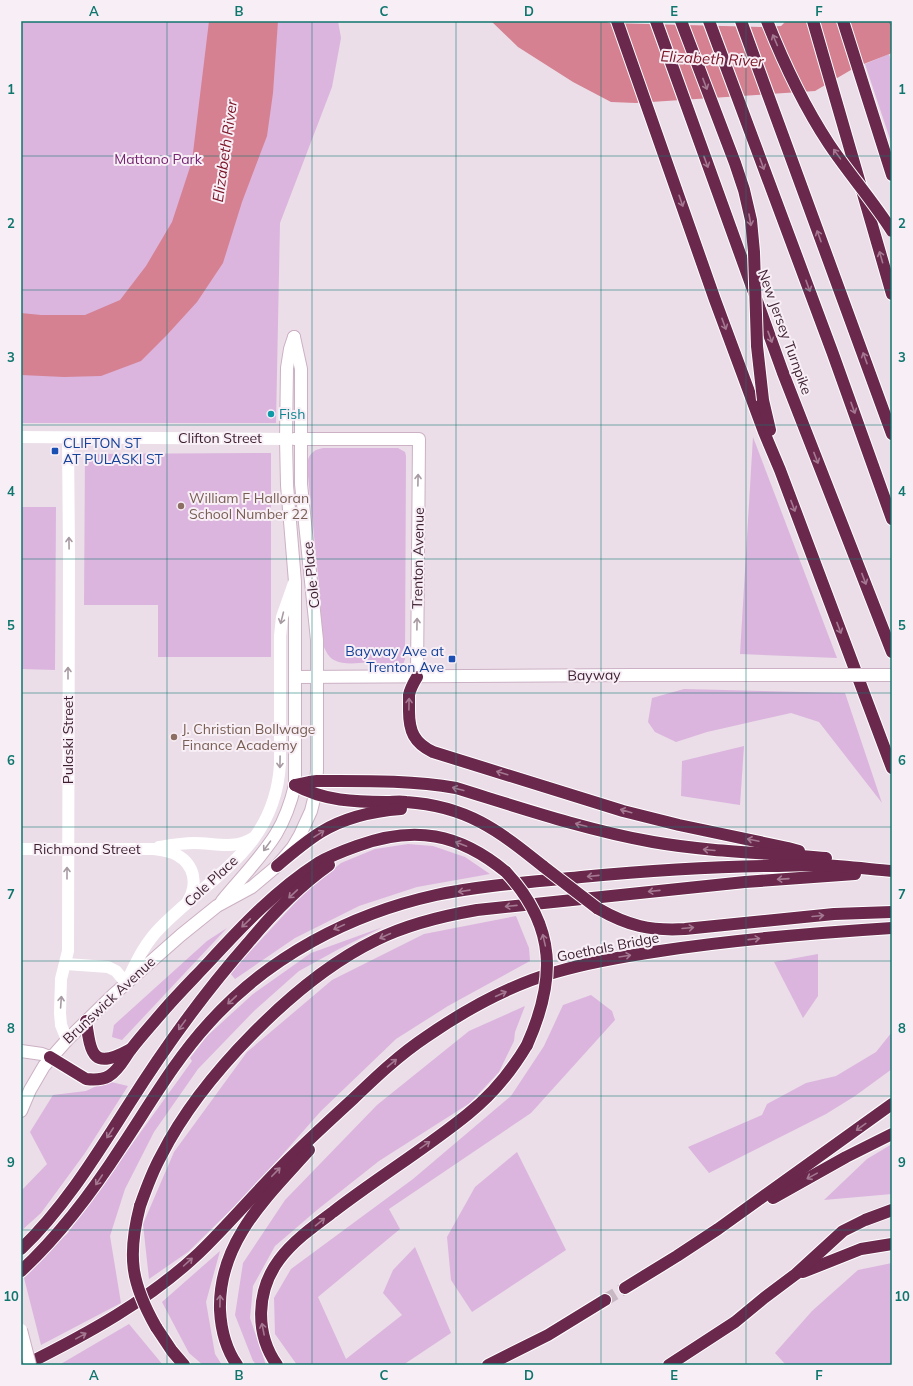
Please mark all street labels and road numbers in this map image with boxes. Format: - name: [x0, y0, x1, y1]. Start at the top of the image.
- street label: New Jersey Turnpike: [754, 267, 816, 397]
- street label: Clifton Street: [178, 429, 262, 447]
- street label: Trenton Avenue: [408, 507, 428, 609]
- street label: Cole Place: [299, 541, 323, 609]
- street label: Bayway: [567, 666, 621, 684]
- street label: Pulaski Street: [59, 696, 77, 784]
- street label: Richmond Street: [33, 840, 141, 858]
- street label: Cole Place: [180, 852, 242, 910]
- street label: Goethals Bridge: [555, 928, 661, 966]
- street label: Brunswick Avenue: [59, 953, 159, 1047]

